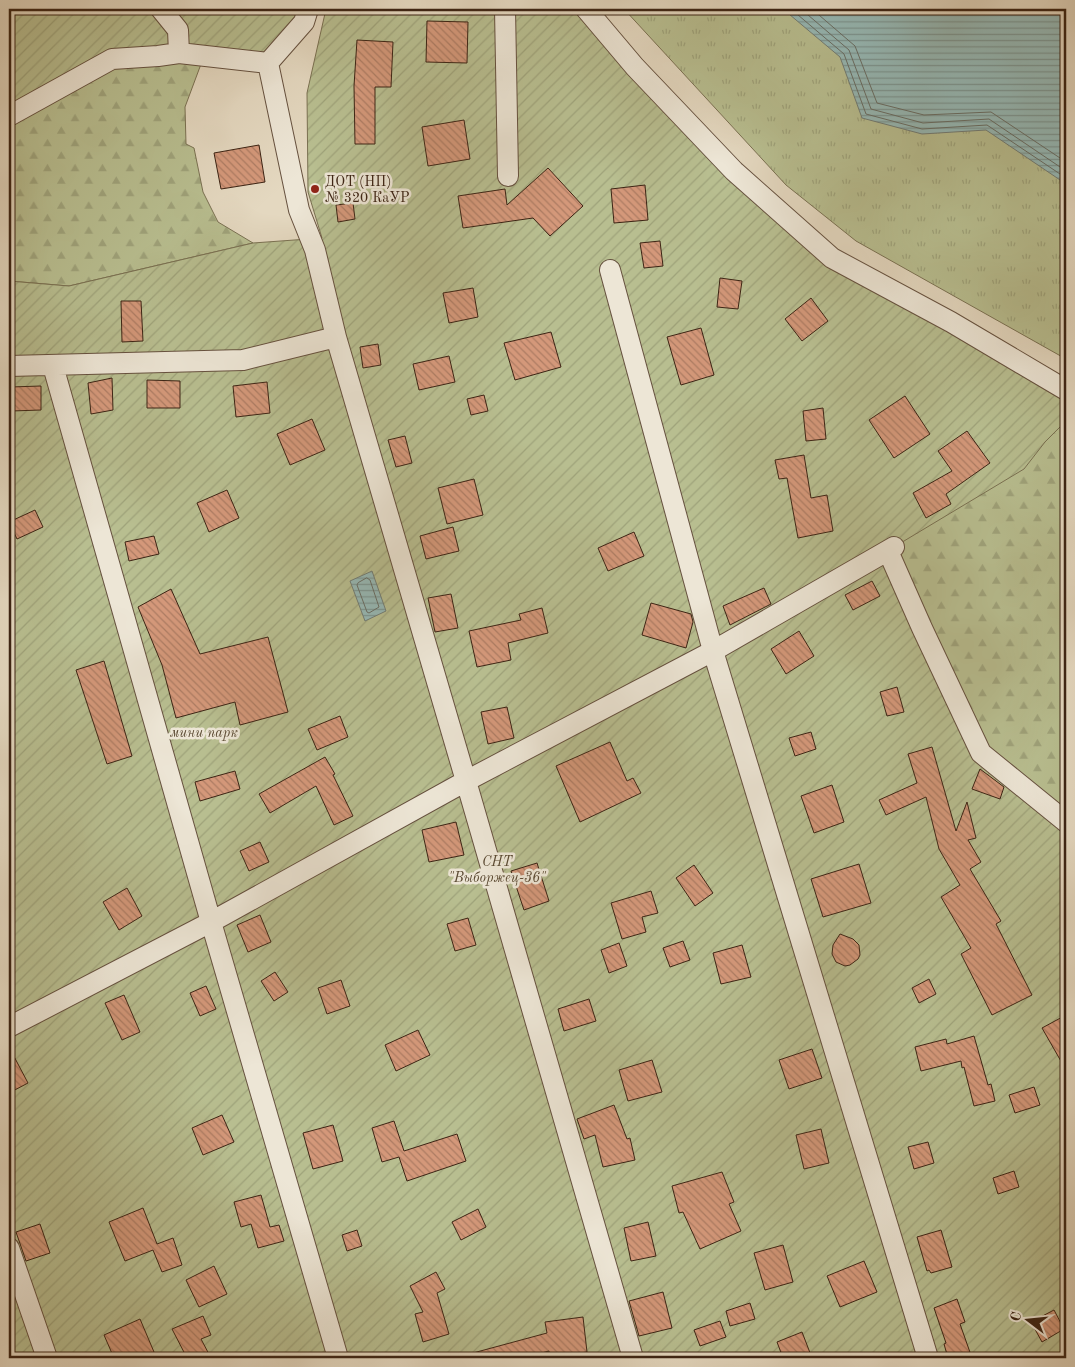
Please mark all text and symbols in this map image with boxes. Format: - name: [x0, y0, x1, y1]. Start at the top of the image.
- place label: ДОТ (НП) № 320 КаУР: [325, 175, 410, 205]
- marker: ДОТ (НП) № 320 КаУР: [309, 183, 321, 195]
- park label: мини парк: [170, 726, 238, 741]
- park label: СНТ "Выборжец-36": [448, 855, 546, 886]
- north arrow: [1002, 1294, 1052, 1344]
- text: С: [1008, 1310, 1024, 1323]

